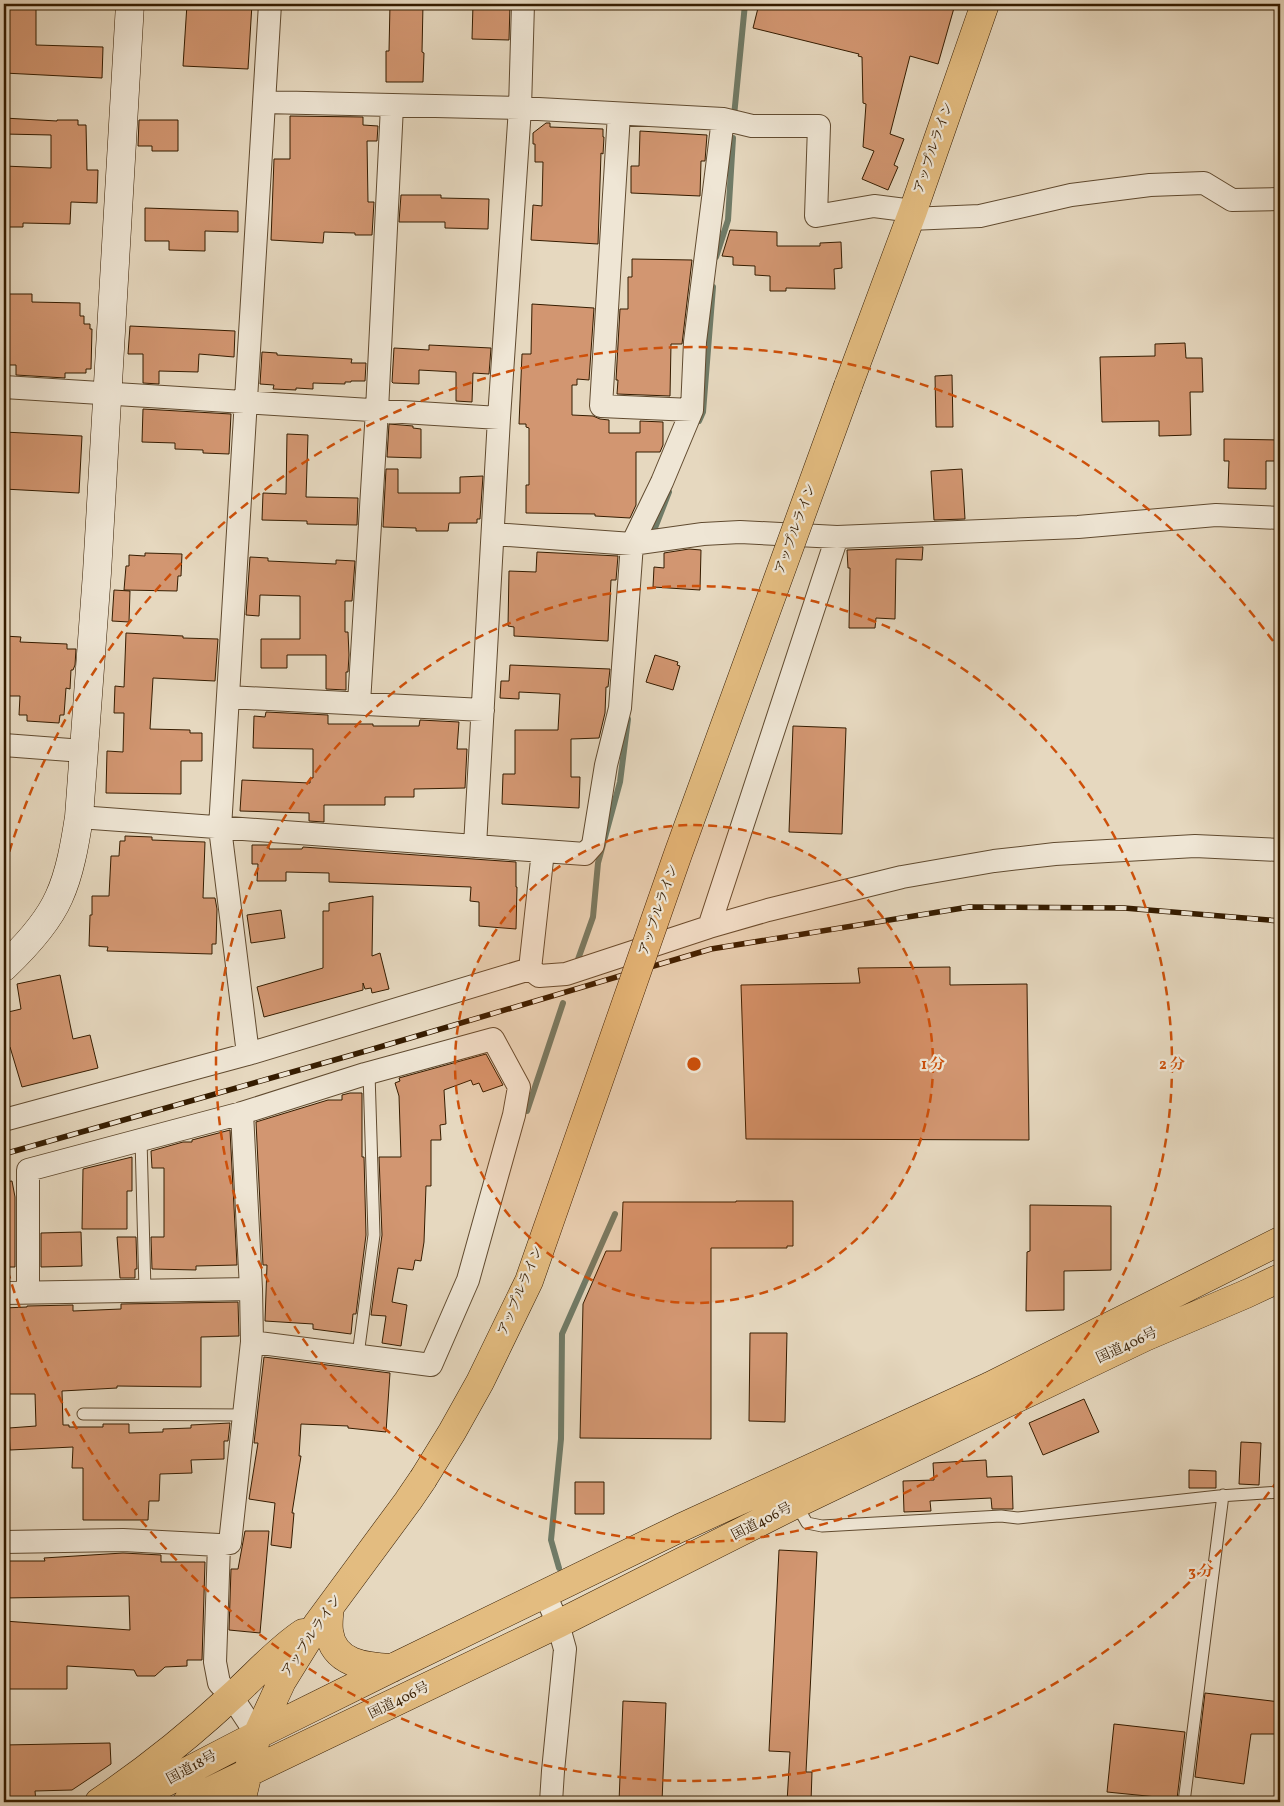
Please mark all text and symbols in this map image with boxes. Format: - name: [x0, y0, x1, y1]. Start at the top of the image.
- street label: アップルライン: [909, 100, 959, 196]
- street label: アップルライン: [771, 481, 821, 577]
- street label: アップルライン: [634, 862, 684, 958]
- centre of rings: [685, 1055, 703, 1073]
- text: 1 分: [921, 1055, 945, 1076]
- text: 2 分: [1159, 1055, 1185, 1076]
- street label: アップルライン: [493, 1243, 549, 1339]
- street label: 国道406号: [1093, 1323, 1161, 1369]
- street label: 国道406号: [728, 1499, 796, 1545]
- text: 3 分: [1188, 1562, 1214, 1583]
- street label: アップルライン: [277, 1591, 347, 1681]
- street label: 国道406号: [365, 1678, 433, 1724]
- street label: 国道18号: [163, 1747, 221, 1789]

